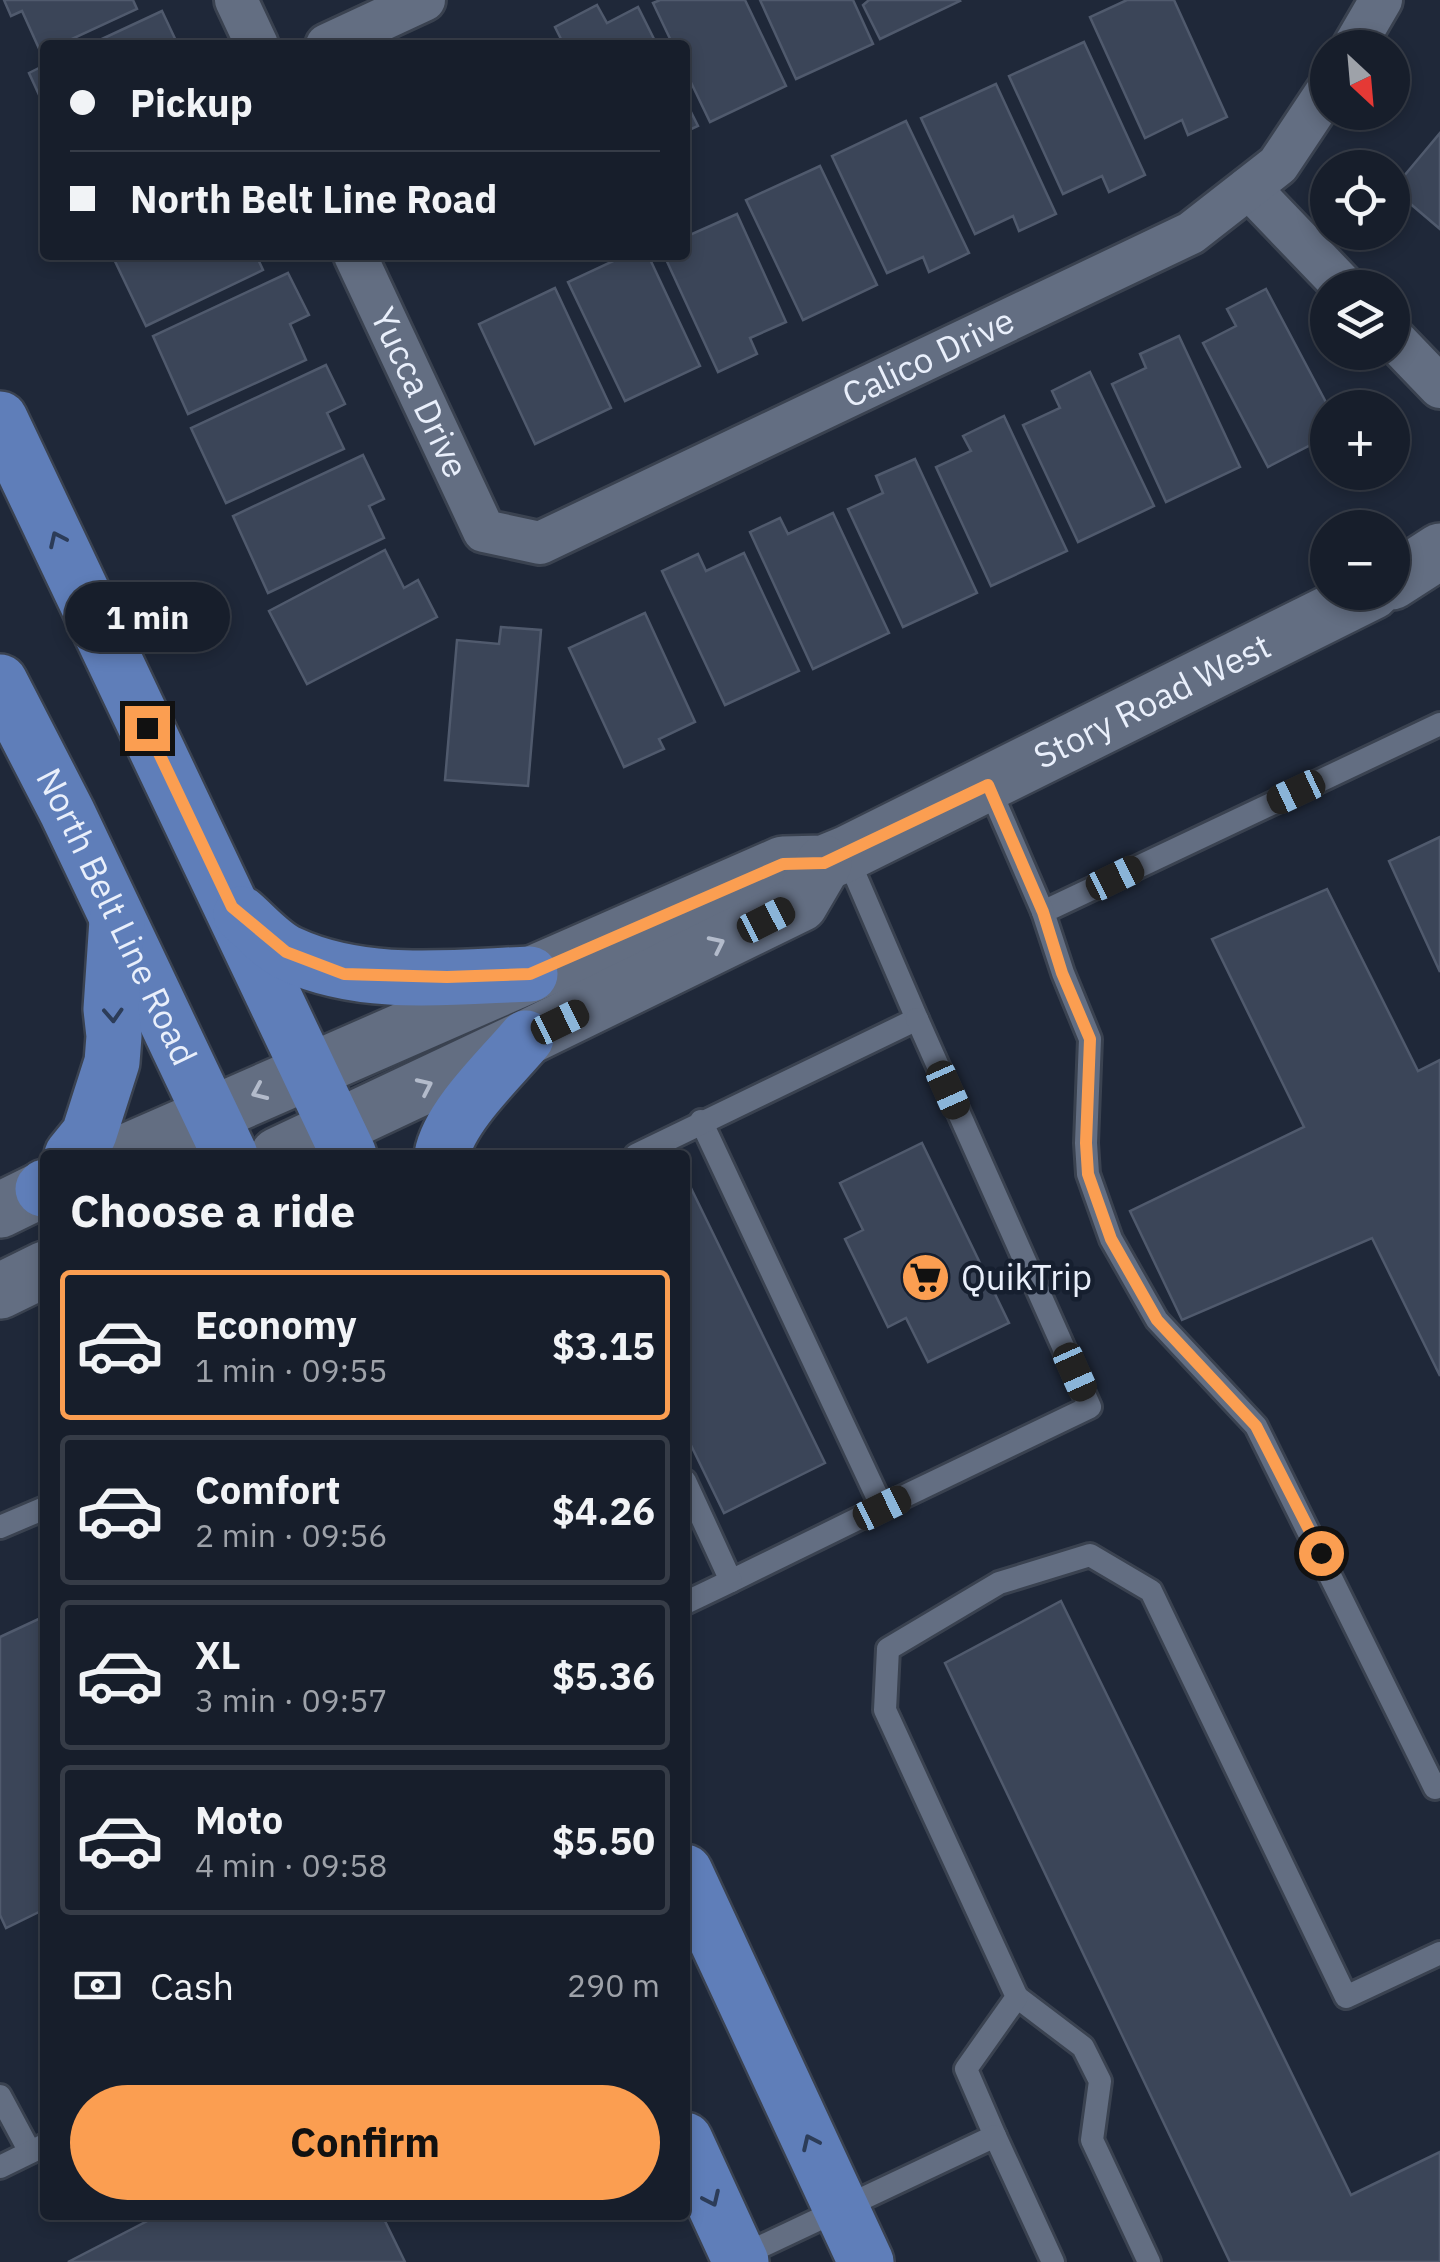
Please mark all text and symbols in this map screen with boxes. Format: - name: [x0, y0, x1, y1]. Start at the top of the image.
- north arrow: [1310, 30, 1410, 130]
- map controls: [1310, 30, 1410, 610]
- text: Pickup: [130, 78, 253, 127]
- button: locate: [1310, 150, 1410, 250]
- text: North Belt Line Road: [130, 174, 497, 223]
- button: layers: [1310, 270, 1410, 370]
- street label: Calico Drive: [834, 297, 1021, 418]
- street label: Yucca Drive: [361, 300, 480, 485]
- button: +: [1310, 390, 1410, 490]
- button: −: [1310, 510, 1410, 610]
- one-way arrow: [50, 531, 70, 549]
- callout: 1 min: [64, 583, 230, 653]
- text: 1 min: [106, 596, 189, 638]
- street label: Story Road West: [1026, 622, 1278, 779]
- route end: [125, 706, 170, 751]
- street label: North Belt Line Road: [26, 760, 208, 1072]
- car: [1262, 766, 1330, 818]
- car: [1081, 851, 1149, 905]
- car: [732, 893, 800, 947]
- one-way arrow: [707, 937, 725, 956]
- car: [526, 995, 594, 1049]
- one-way arrow: [102, 1007, 123, 1023]
- car: [922, 1056, 974, 1124]
- one-way arrow: [415, 1079, 433, 1099]
- one-way arrow: [252, 1080, 270, 1100]
- text: Choose a ride: [70, 1181, 355, 1239]
- supermarket icon: QuikTrip: [900, 1252, 952, 1304]
- place label: QuikTrip: [961, 1254, 1092, 1300]
- icon: car: [75, 1300, 165, 1390]
- text: Economy: [195, 1300, 357, 1349]
- text: $3.15: [552, 1321, 655, 1370]
- car: [1049, 1338, 1101, 1406]
- text: 1 min · 09:55: [195, 1349, 388, 1391]
- icon: car: [75, 1465, 165, 1555]
- text: Comfort: [195, 1465, 340, 1514]
- car: [848, 1481, 916, 1535]
- text: $4.26: [552, 1486, 655, 1535]
- text: 2 min · 09:56: [195, 1514, 388, 1556]
- route start: [1299, 1531, 1344, 1576]
- icon: car: [75, 1630, 165, 1720]
- text: XL: [195, 1630, 241, 1679]
- text: $5.36: [552, 1651, 655, 1700]
- text: 3 min · 09:57: [195, 1679, 388, 1721]
- icon: car: [75, 1795, 165, 1885]
- text: Moto: [195, 1795, 283, 1844]
- text: $5.50: [552, 1816, 655, 1865]
- text: 4 min · 09:58: [195, 1844, 388, 1886]
- icon: cash: [70, 1958, 125, 2013]
- text: Cash: [150, 1961, 234, 2010]
- text: 290 m: [567, 1964, 660, 2006]
- button: Confirm: [70, 2085, 660, 2200]
- one-way arrow: [803, 2134, 823, 2152]
- one-way arrow: [700, 2188, 720, 2206]

